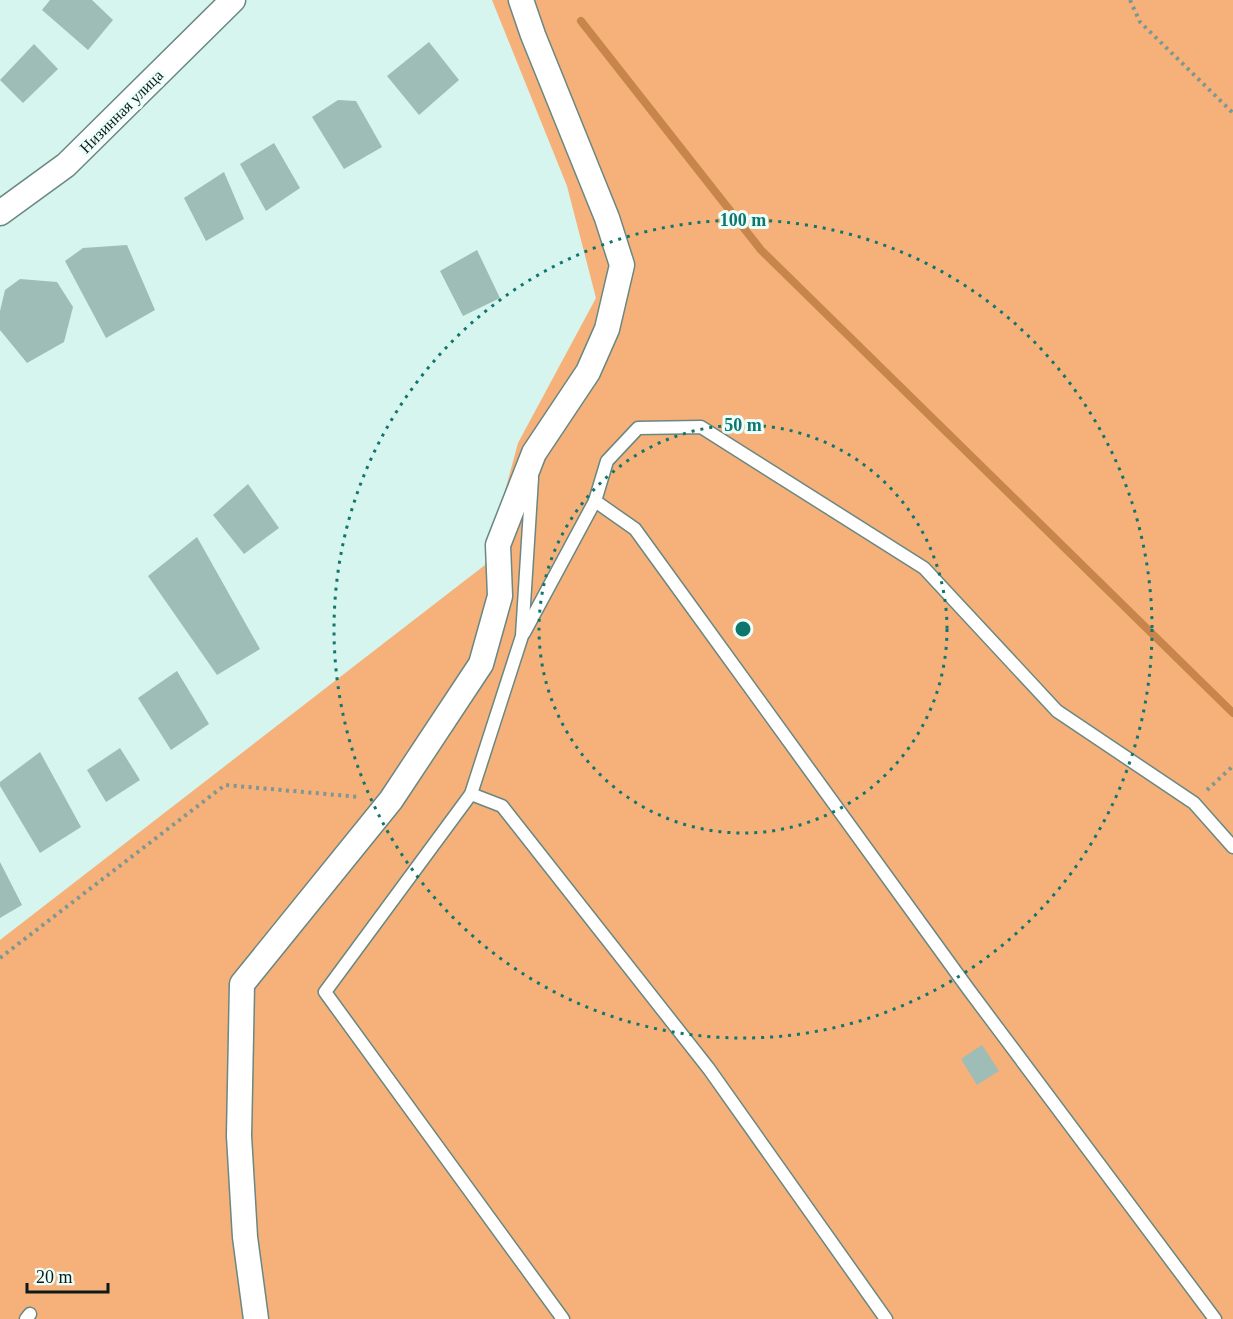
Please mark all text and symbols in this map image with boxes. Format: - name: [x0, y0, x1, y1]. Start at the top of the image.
- street label: Низинная улица: [76, 66, 167, 157]
- text: 100 m: [720, 210, 766, 230]
- text: 50 m: [724, 415, 762, 435]
- centre of rings: [733, 619, 753, 639]
- scale bar: [27, 1256, 108, 1294]
- text: 20 m: [36, 1267, 73, 1287]

